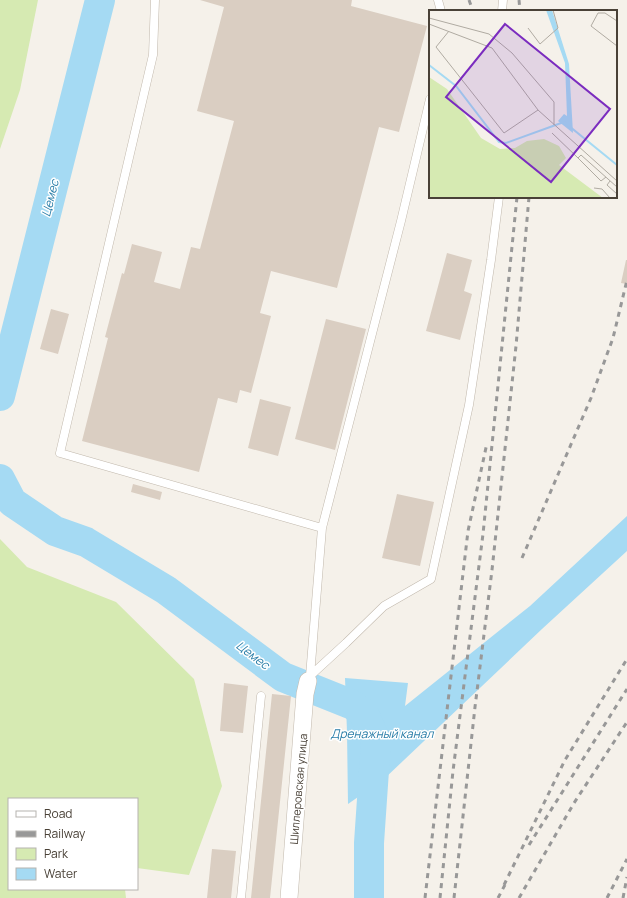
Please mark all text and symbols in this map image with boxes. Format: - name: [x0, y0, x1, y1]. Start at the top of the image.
- inset map: [429, 10, 617, 198]
- water label: Цемес: [37, 176, 63, 218]
- water label: Цемес: [233, 637, 274, 674]
- water label: Дренажный канал: [331, 725, 434, 742]
- street label: Шиллеровская улица: [286, 733, 310, 845]
- legend: [8, 798, 138, 890]
- text: Road: [44, 805, 72, 822]
- text: Railway: [44, 825, 86, 842]
- text: Park: [44, 845, 69, 862]
- text: Water: [44, 865, 78, 882]

